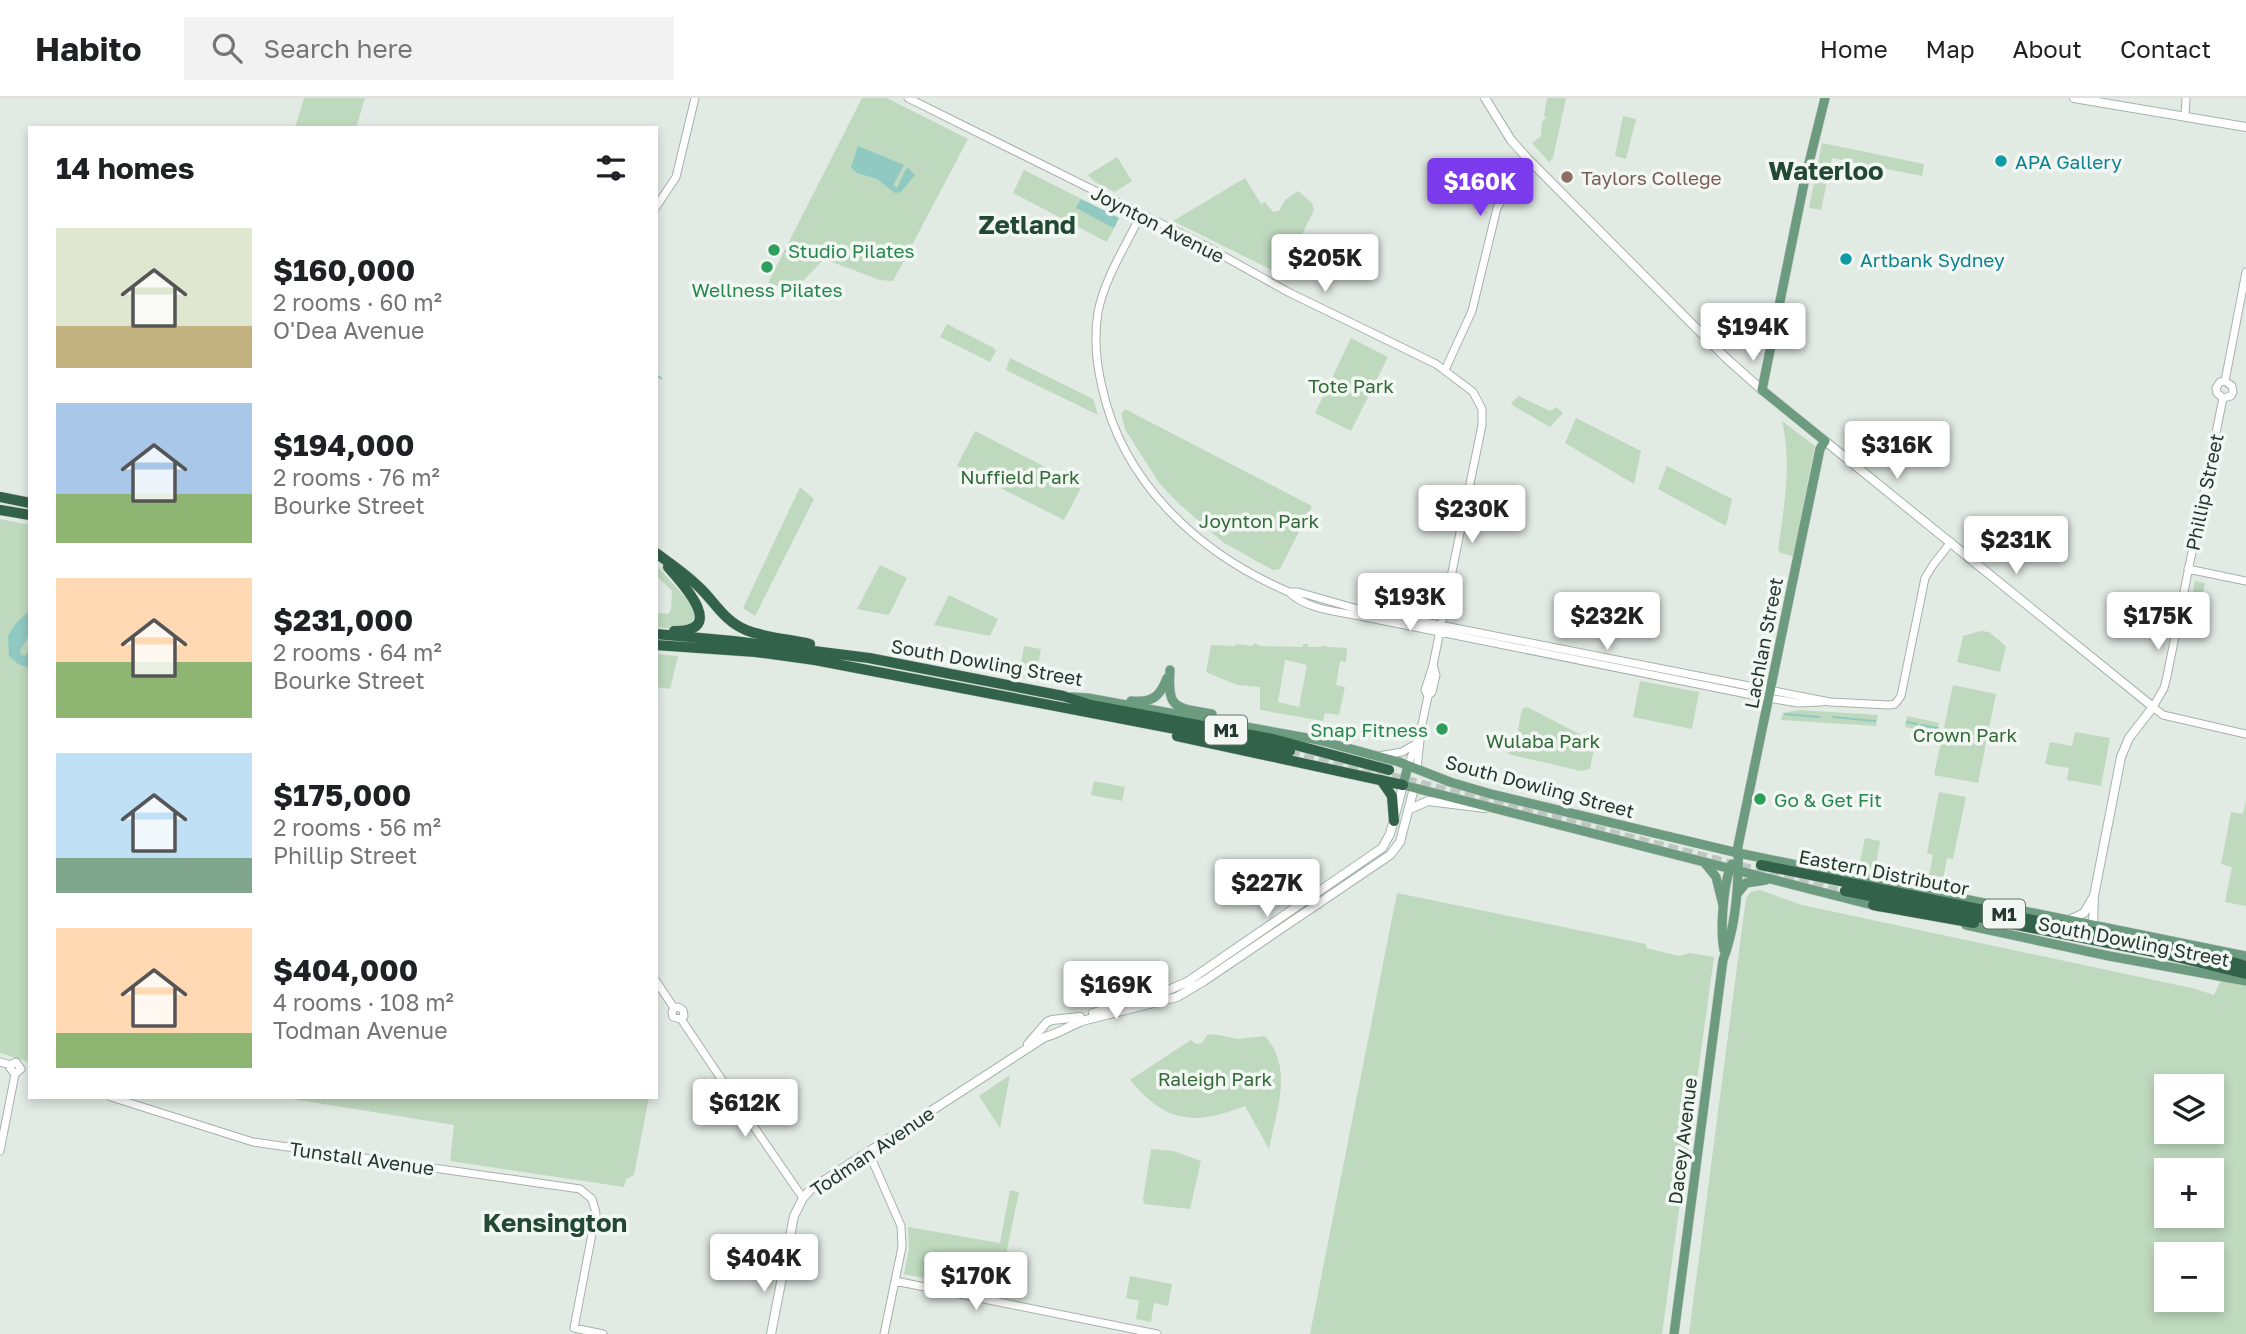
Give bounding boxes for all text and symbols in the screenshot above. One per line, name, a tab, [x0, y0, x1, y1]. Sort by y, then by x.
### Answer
search box	[184, 17, 674, 80]
text: Habito	[35, 29, 142, 68]
icon: search	[208, 29, 246, 67]
text: Search here	[264, 33, 413, 64]
text: Home	[1820, 34, 1888, 63]
text: Map	[1926, 34, 1975, 63]
text: About	[2013, 34, 2082, 63]
text: Contact	[2120, 34, 2211, 63]
icon: filters	[592, 149, 630, 187]
text: 14 homes	[56, 150, 195, 186]
place label: APA Gallery	[2015, 150, 2122, 173]
marker: APA Gallery	[1993, 153, 2009, 169]
district label: Waterloo	[1768, 155, 1884, 186]
pin: $160K	[1431, 158, 1529, 218]
place label: Taylors College	[1581, 166, 1722, 189]
text: $160K	[1443, 167, 1517, 195]
marker: Taylors College	[1559, 169, 1575, 185]
street label: Joynton Avenue	[1088, 181, 1228, 267]
district label: Zetland	[978, 209, 1076, 240]
pin: $205K	[1276, 234, 1374, 294]
place label: Studio Pilates	[788, 239, 915, 262]
marker: Studio Pilates	[766, 242, 782, 258]
text: $205K	[1287, 243, 1363, 271]
place label: Artbank Sydney	[1860, 248, 2005, 271]
marker: Artbank Sydney	[1838, 251, 1854, 267]
text: $160,000	[273, 252, 415, 288]
icon: home	[112, 256, 196, 340]
marker: Wellness Pilates	[759, 259, 775, 275]
place label: Wellness Pilates	[691, 278, 843, 301]
text: 2 rooms · 60 m²	[273, 288, 442, 316]
pin: $194K	[1704, 303, 1802, 363]
text: $194K	[1717, 312, 1789, 340]
text: O'Dea Avenue	[273, 316, 424, 344]
park label: Tote Park	[1308, 374, 1394, 397]
pin: $316K	[1848, 422, 1946, 481]
text: $194,000	[273, 427, 414, 463]
text: $316K	[1861, 430, 1933, 458]
icon: home	[112, 431, 196, 515]
street label: Phillip Street	[2180, 431, 2228, 553]
text: 2 rooms · 76 m²	[273, 463, 440, 491]
park label: Nuffield Park	[960, 465, 1080, 488]
pin: $230K	[1423, 486, 1521, 545]
text: Bourke Street	[273, 491, 425, 519]
text: $230K	[1434, 494, 1510, 522]
park label: Joynton Park	[1199, 509, 1319, 532]
pin: $231K	[1967, 517, 2065, 576]
text: $231K	[1980, 525, 2052, 553]
pin: $193K	[1361, 574, 1459, 633]
street label: Lachlan Street	[1739, 575, 1787, 711]
text: $193K	[1374, 582, 1446, 610]
pin: $232K	[1558, 592, 1656, 652]
pin: $175K	[2109, 592, 2207, 652]
text: $232K	[1570, 601, 1644, 629]
text: $175K	[2123, 601, 2193, 629]
text: $231,000	[273, 602, 413, 638]
icon: home	[112, 606, 196, 690]
street label: South Dowling Street	[889, 634, 1085, 690]
text: 2 rooms · 64 m²	[273, 638, 442, 666]
text: Bourke Street	[273, 666, 425, 694]
road number: M1	[1205, 716, 1247, 744]
place label: Snap Fitness	[1310, 718, 1428, 741]
marker: Snap Fitness	[1434, 721, 1450, 737]
park label: Crown Park	[1913, 723, 2017, 746]
park label: Wulaba Park	[1486, 729, 1600, 752]
street label: South Dowling Street	[1443, 750, 1637, 822]
text: $175,000	[273, 777, 411, 813]
icon: home	[112, 781, 196, 865]
place label: Go & Get Fit	[1774, 788, 1882, 811]
marker: Go & Get Fit	[1752, 791, 1768, 807]
text: 2 rooms · 56 m²	[273, 813, 441, 841]
text: Phillip Street	[273, 841, 417, 869]
street label: Eastern Distributor	[1797, 844, 1972, 900]
pin: $227K	[1218, 860, 1316, 919]
text: $227K	[1231, 868, 1303, 896]
road number: M1	[1983, 900, 2025, 928]
street label: South Dowling Street	[2036, 911, 2232, 971]
text: $404,000	[273, 952, 418, 988]
icon: home	[112, 956, 196, 1040]
pin: $169K	[1067, 962, 1165, 1021]
text: $169K	[1079, 970, 1153, 998]
text: 4 rooms · 108 m²	[273, 988, 454, 1016]
text: Todman Avenue	[273, 1016, 448, 1044]
park label: Raleigh Park	[1158, 1067, 1273, 1090]
map controls	[2154, 1074, 2224, 1312]
button: layers	[2154, 1074, 2224, 1144]
street label: Dacey Avenue	[1663, 1076, 1701, 1206]
pin: $612K	[696, 1080, 794, 1139]
text: $612K	[709, 1088, 781, 1116]
street label: Todman Avenue	[806, 1101, 938, 1201]
street label: Tunstall Avenue	[288, 1136, 436, 1180]
button: +	[2154, 1158, 2224, 1228]
district label: Kensington	[483, 1207, 627, 1238]
pin: $404K	[715, 1234, 813, 1294]
button: −	[2154, 1242, 2224, 1312]
text: $404K	[726, 1243, 802, 1271]
pin: $170K	[927, 1252, 1025, 1312]
text: $170K	[940, 1261, 1012, 1289]

